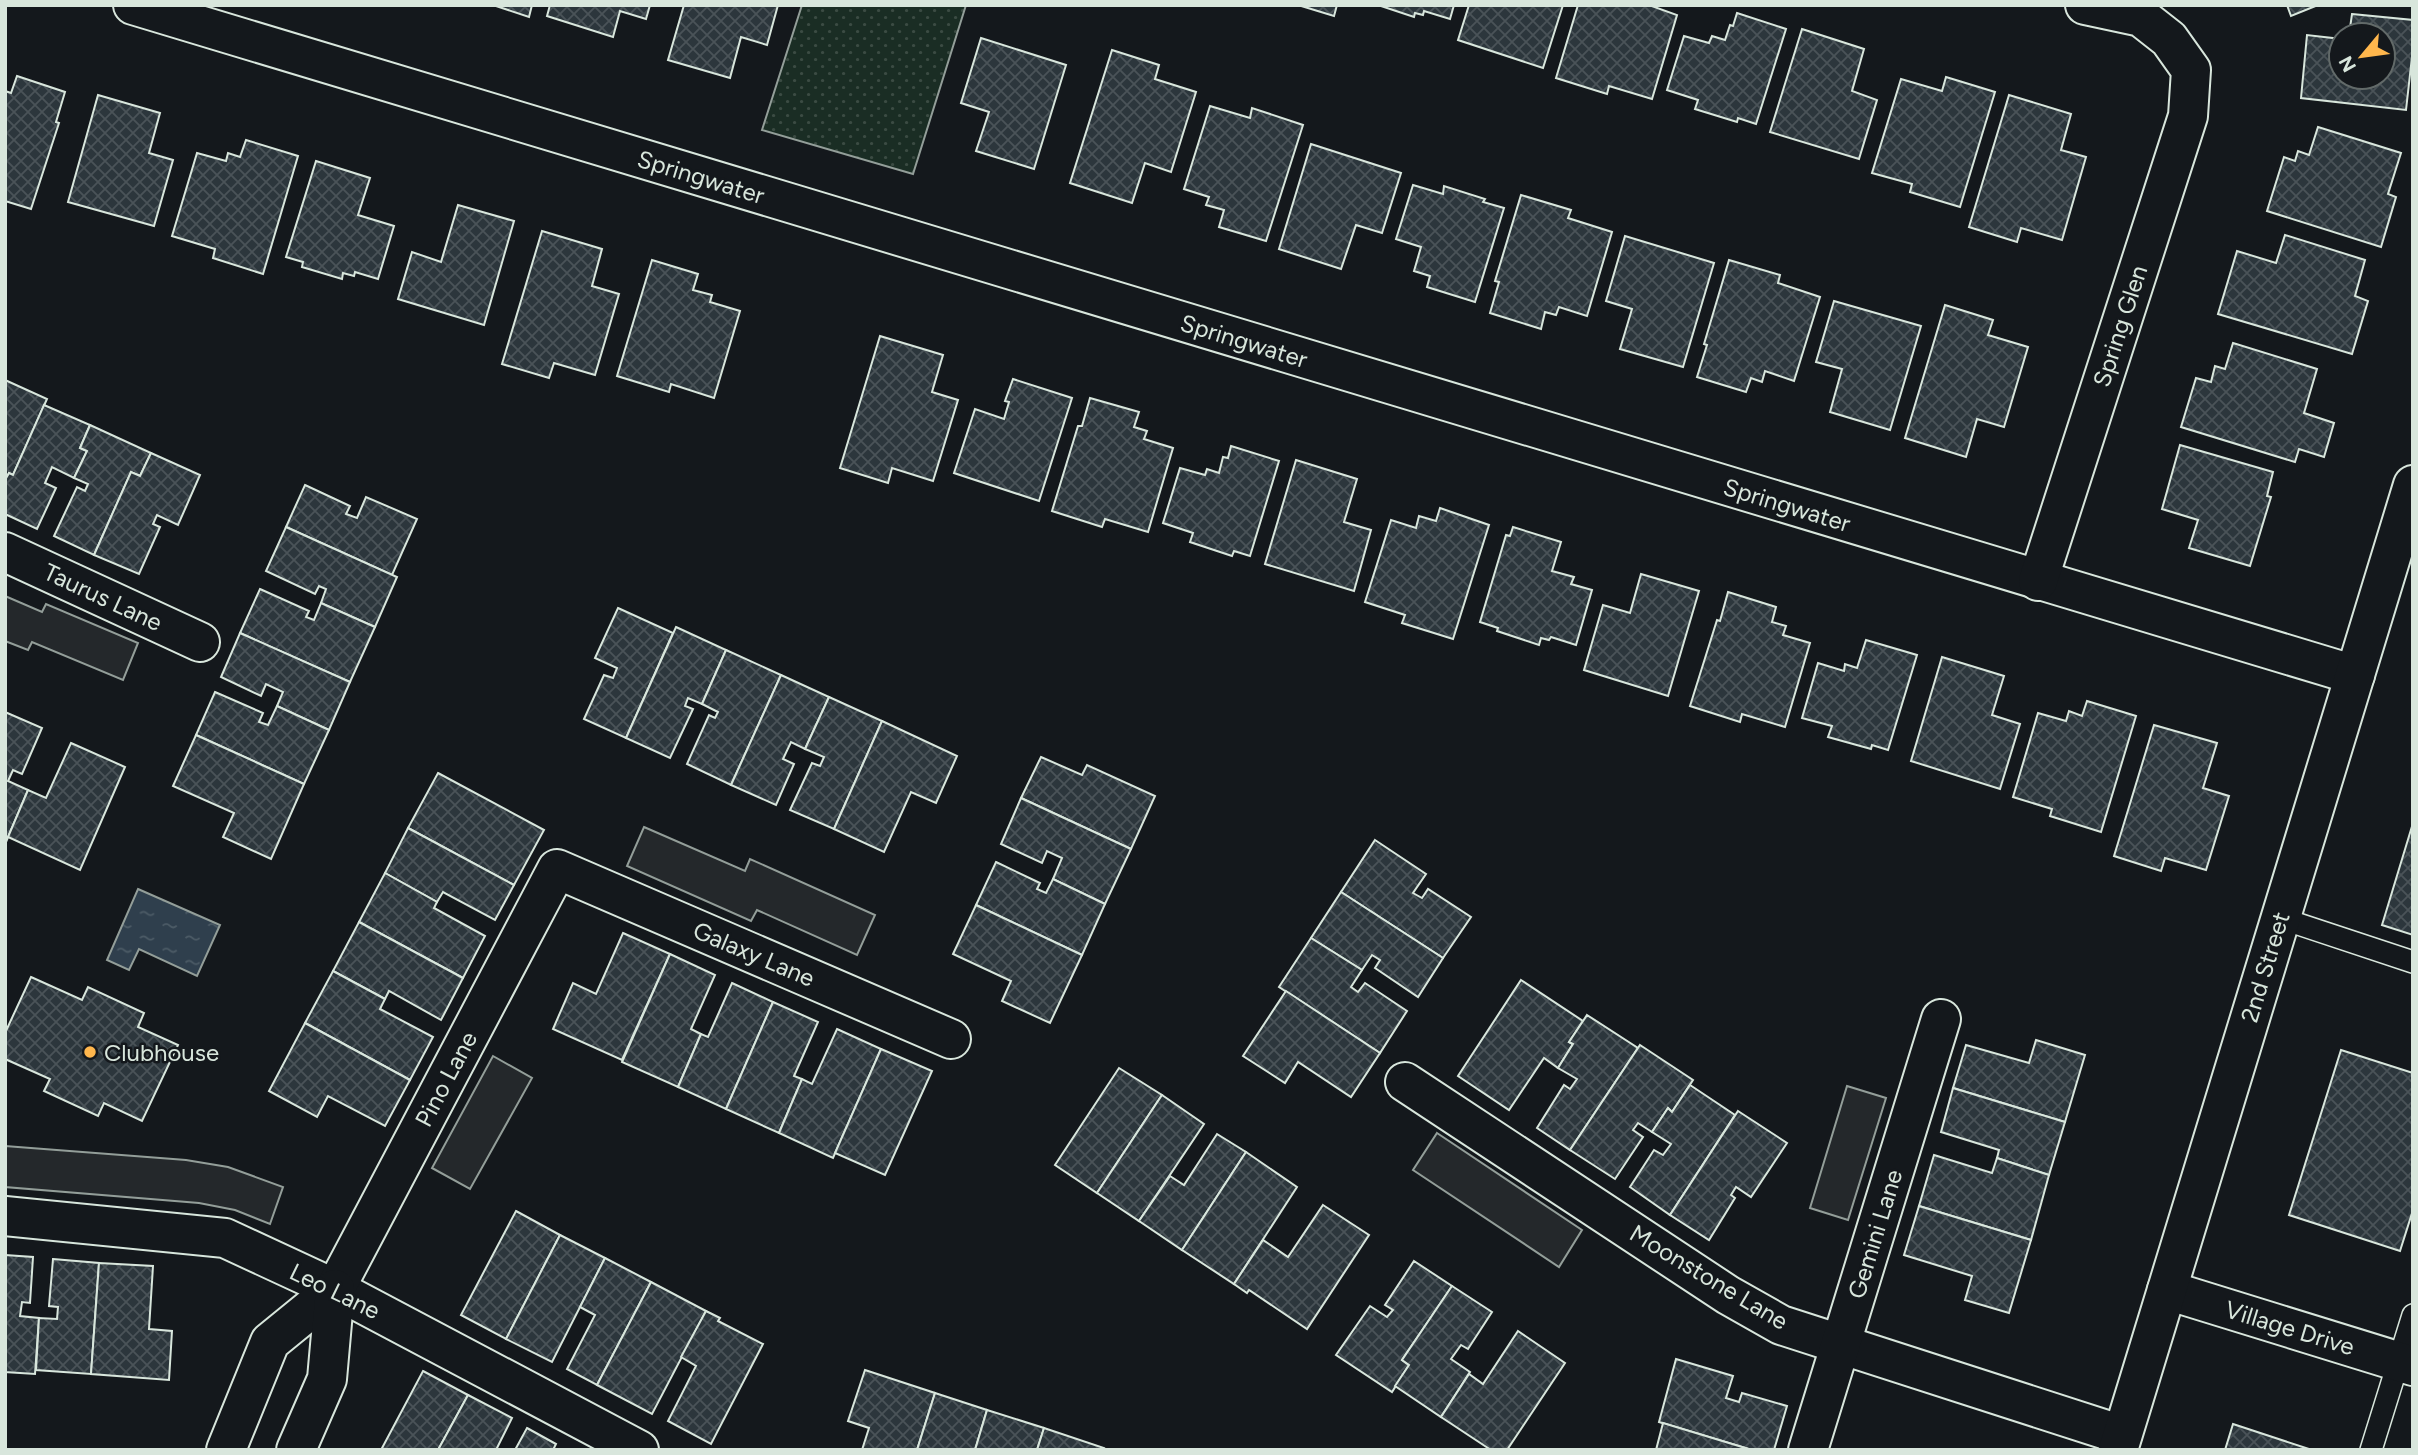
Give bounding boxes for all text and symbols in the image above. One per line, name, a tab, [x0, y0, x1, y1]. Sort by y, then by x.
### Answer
north arrow	[2327, 21, 2397, 91]
text: N	[2334, 52, 2361, 76]
street label: Springwater	[634, 144, 768, 210]
street label: Spring Glen	[2087, 262, 2153, 390]
street label: Springwater	[1177, 308, 1311, 374]
street label: Springwater	[1720, 472, 1854, 538]
street label: Taurus Lane	[39, 557, 167, 637]
street label: 2nd Street	[2234, 908, 2296, 1026]
street label: Galaxy Lane	[689, 915, 819, 993]
street label: Pino Lane	[409, 1026, 483, 1132]
place label: Clubhouse	[104, 1038, 219, 1067]
marker: Clubhouse	[82, 1044, 98, 1060]
street label: Gemini Lane	[1842, 1166, 1908, 1302]
street label: Moonstone Lane	[1625, 1218, 1793, 1336]
street label: Leo Lane	[285, 1257, 385, 1325]
street label: Village Drive	[2222, 1295, 2358, 1361]

